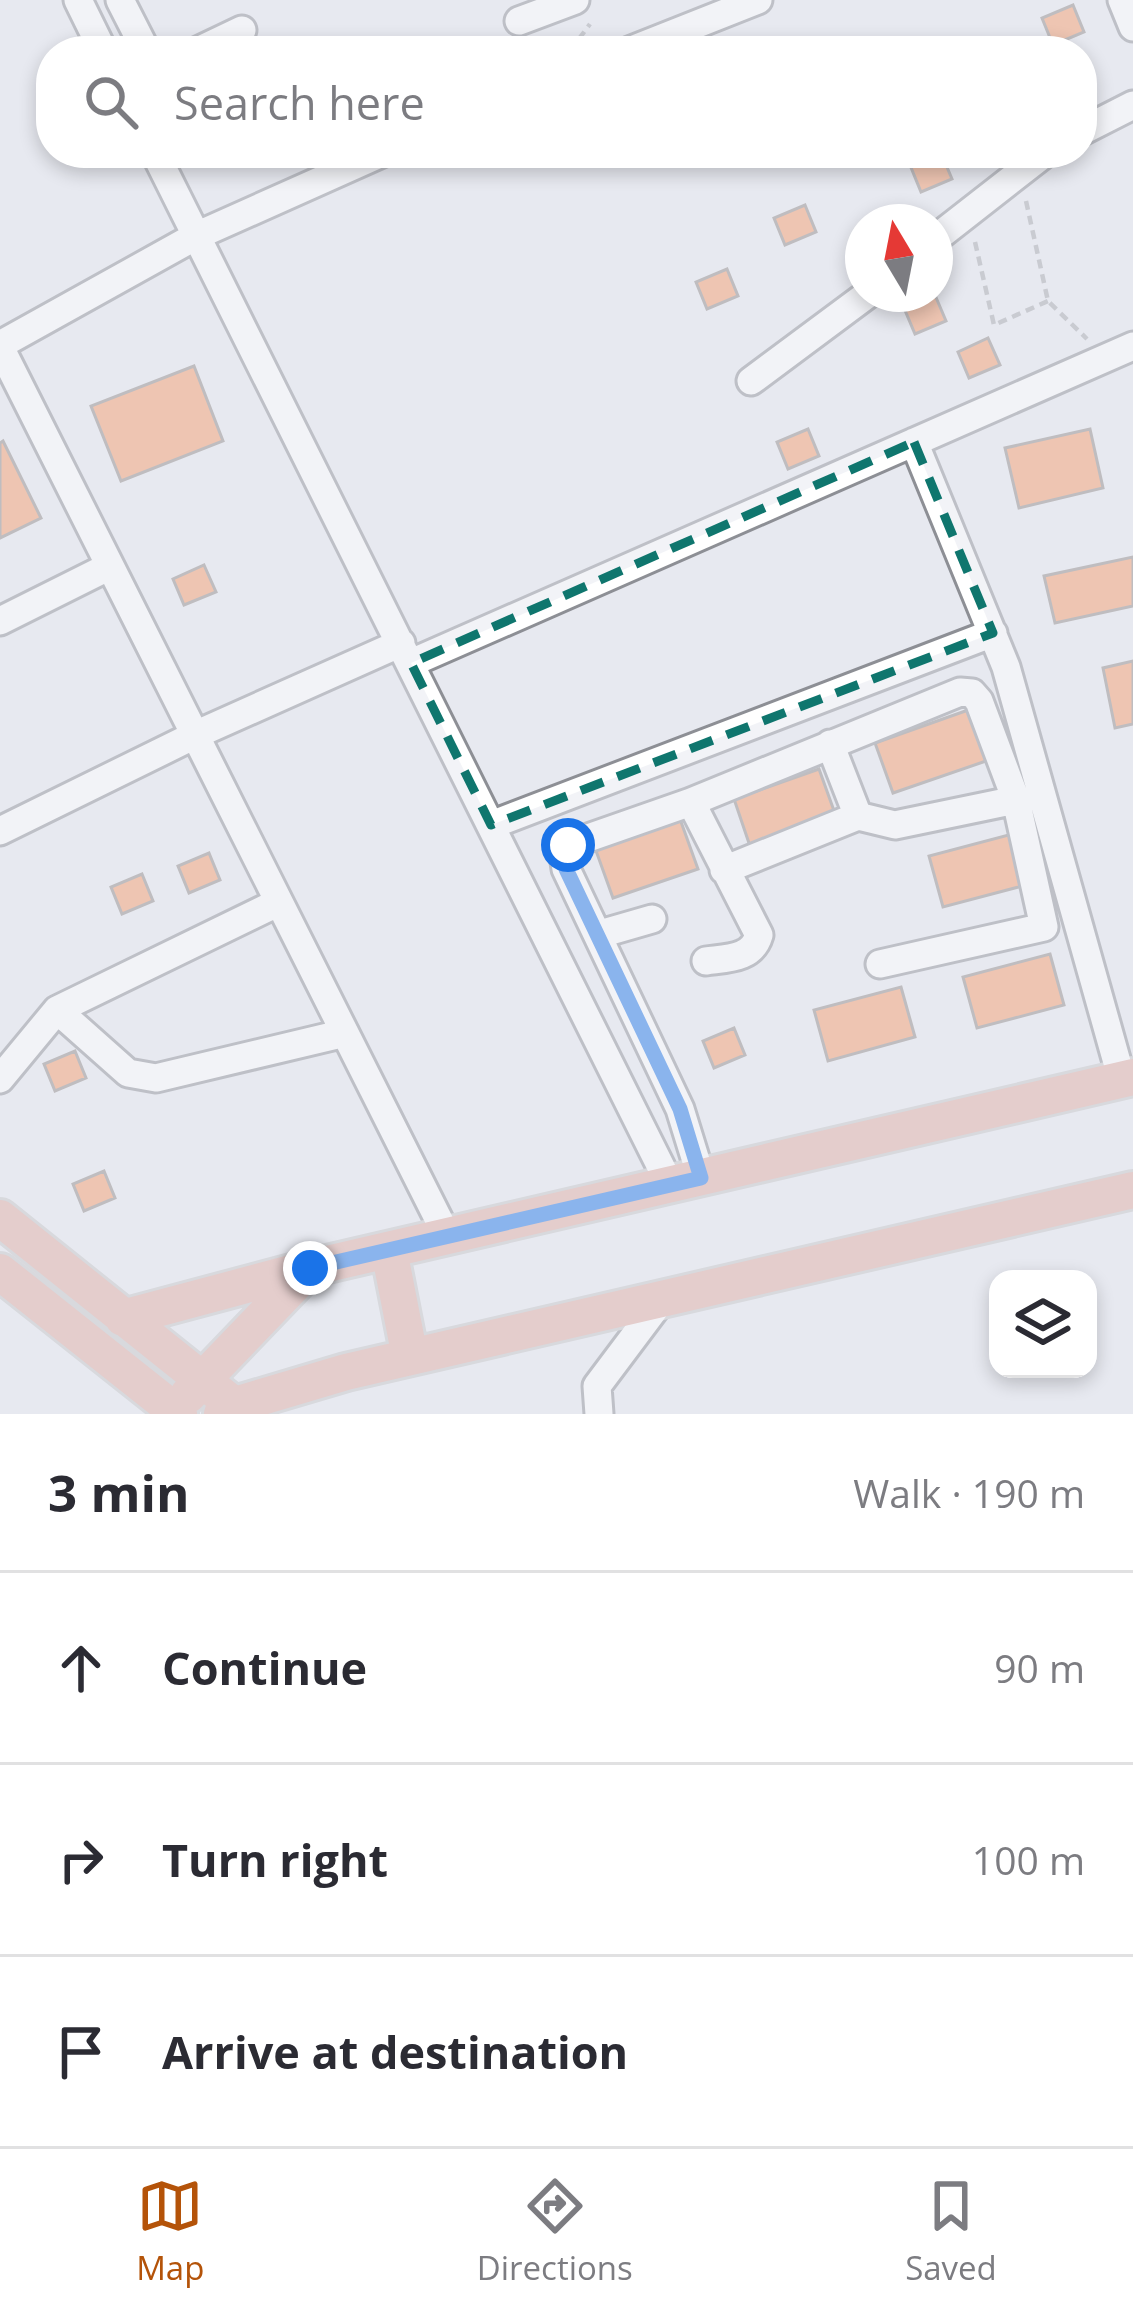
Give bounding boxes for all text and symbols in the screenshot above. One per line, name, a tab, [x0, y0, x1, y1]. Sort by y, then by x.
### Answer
search box	[36, 36, 1097, 168]
icon: search	[78, 69, 144, 135]
text: Search here	[174, 72, 425, 133]
north arrow	[845, 204, 953, 312]
route start	[541, 818, 595, 872]
route end	[283, 1241, 337, 1295]
map controls	[989, 1270, 1097, 1378]
button: layers	[989, 1270, 1097, 1378]
text: 3 min	[48, 1457, 190, 1527]
text: Walk · 190 m	[853, 1466, 1085, 1519]
icon: ahead	[48, 1635, 114, 1701]
text: Continue	[162, 1637, 367, 1698]
text: 90 m	[994, 1641, 1085, 1694]
icon: right	[48, 1827, 114, 1893]
text: Turn right	[162, 1829, 388, 1890]
text: 100 m	[972, 1833, 1085, 1886]
icon: arrive	[48, 2019, 114, 2085]
text: Arrive at destination	[162, 2021, 628, 2082]
tab: Map	[136, 2173, 204, 2290]
tab: Directions	[477, 2173, 633, 2290]
tab: Saved	[905, 2173, 997, 2290]

